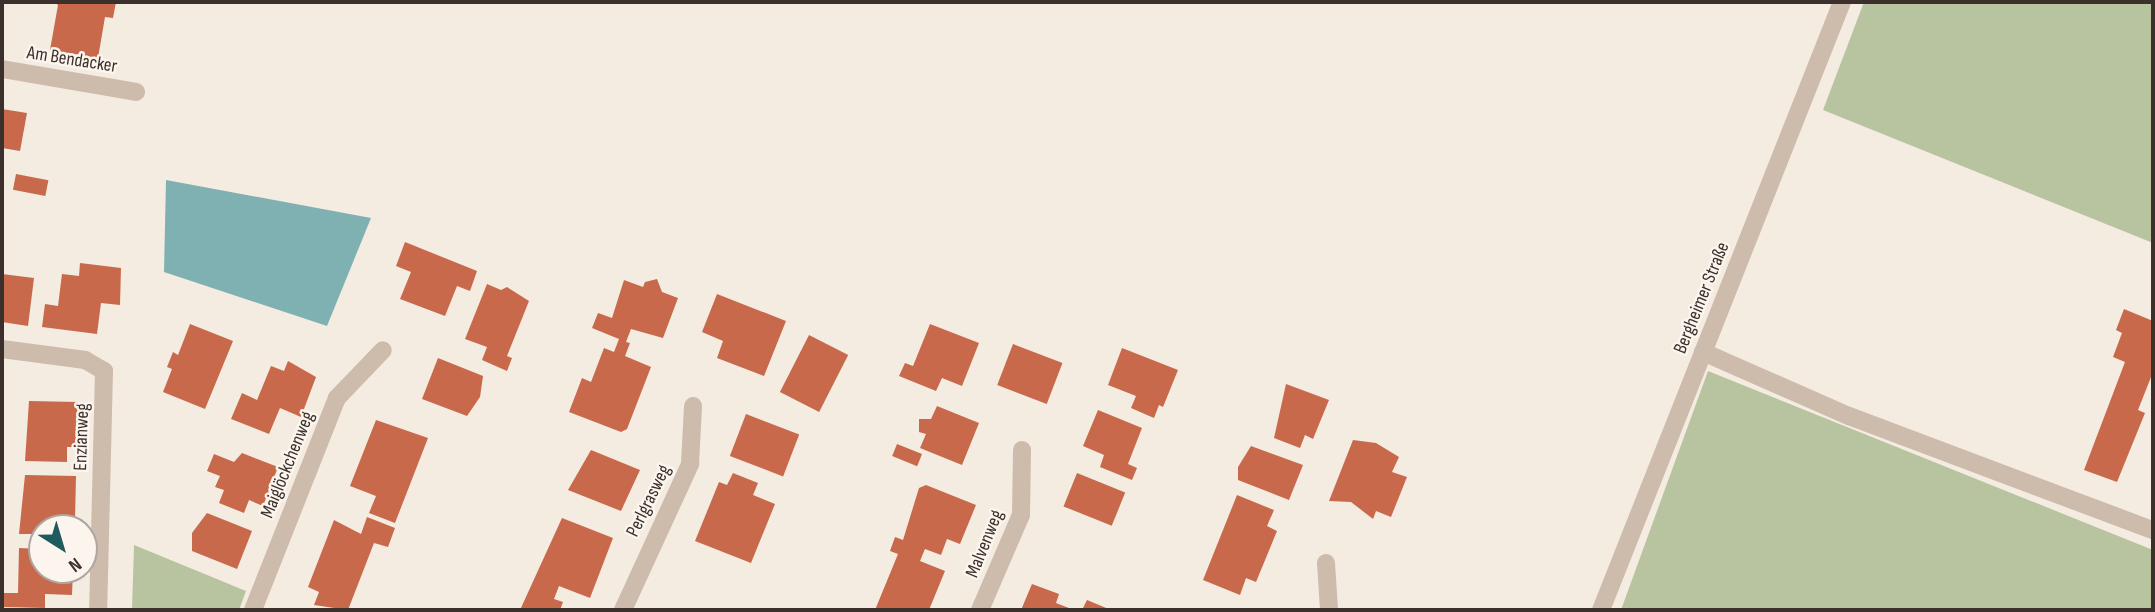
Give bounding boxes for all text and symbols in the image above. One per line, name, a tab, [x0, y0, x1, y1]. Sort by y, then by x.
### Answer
street label: Am Bendacker	[25, 42, 119, 78]
street label: Bergheimer Straße	[1669, 239, 1735, 357]
street label: Enzianweg	[69, 403, 95, 471]
street label: Maiglöckchenweg	[256, 408, 320, 522]
street label: Perlgrasweg	[622, 461, 676, 541]
street label: Malvenweg	[961, 507, 1009, 581]
north arrow	[28, 514, 98, 584]
text: N	[64, 552, 86, 577]

